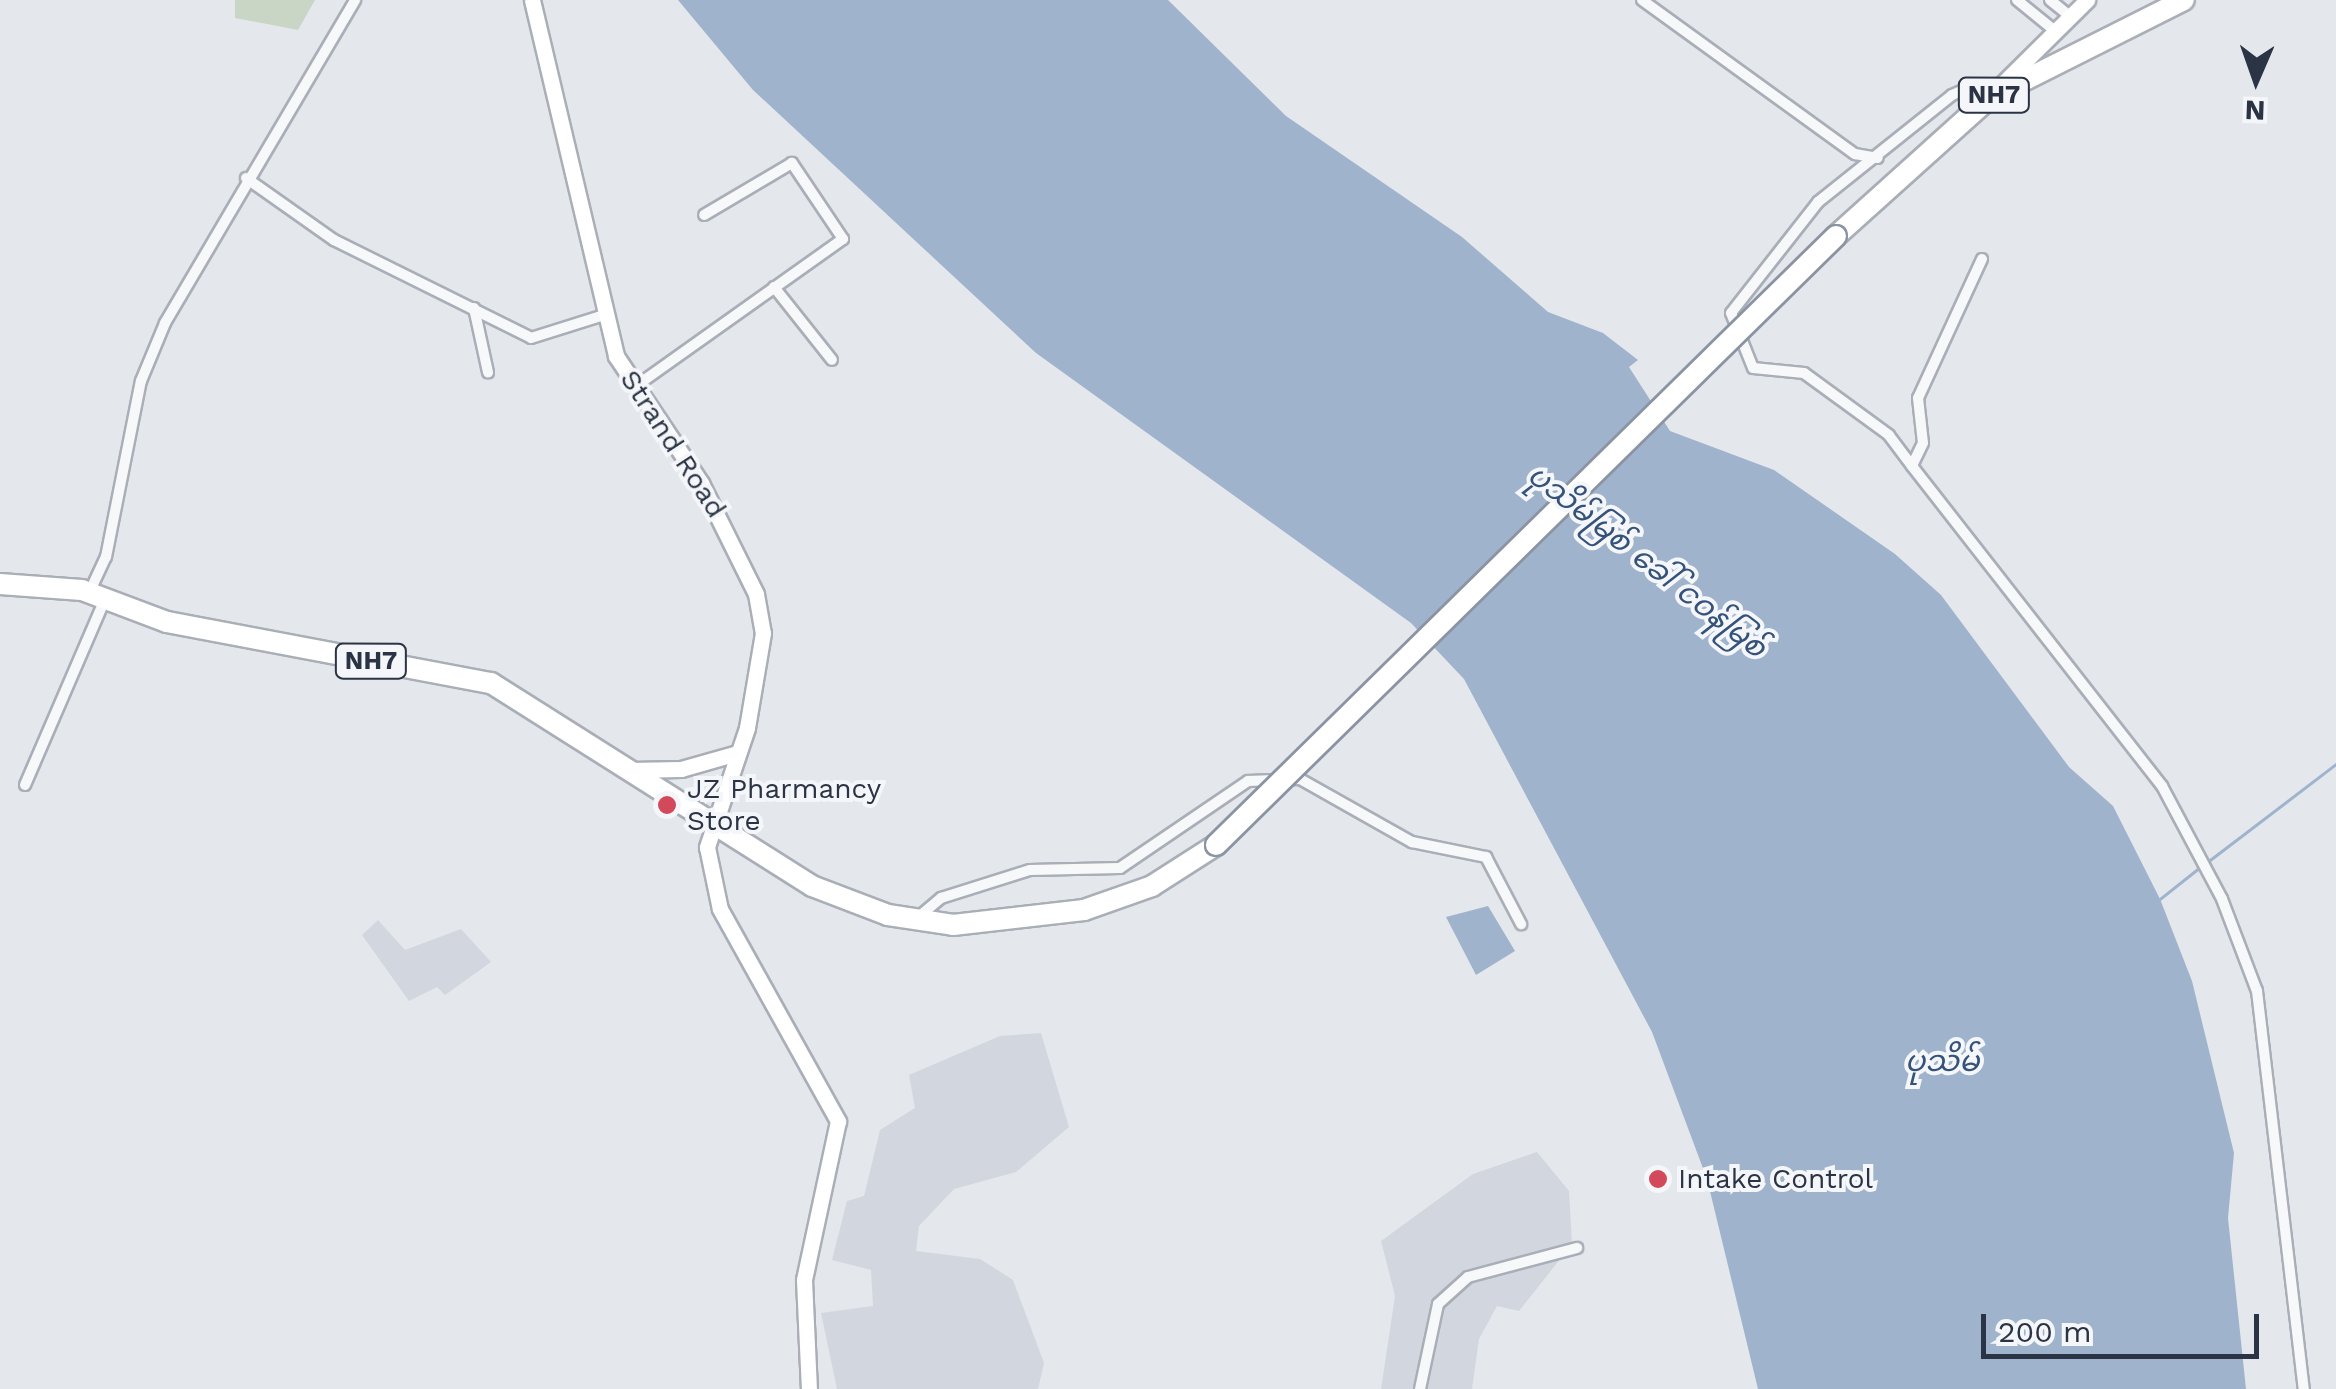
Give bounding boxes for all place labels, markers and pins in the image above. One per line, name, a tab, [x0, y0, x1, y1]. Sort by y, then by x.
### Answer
place label: JZ Pharmancy Store	[687, 772, 881, 838]
marker: JZ Pharmancy Store	[656, 794, 678, 816]
place label: Intake Control	[1678, 1162, 1873, 1196]
marker: Intake Control	[1647, 1168, 1669, 1190]

